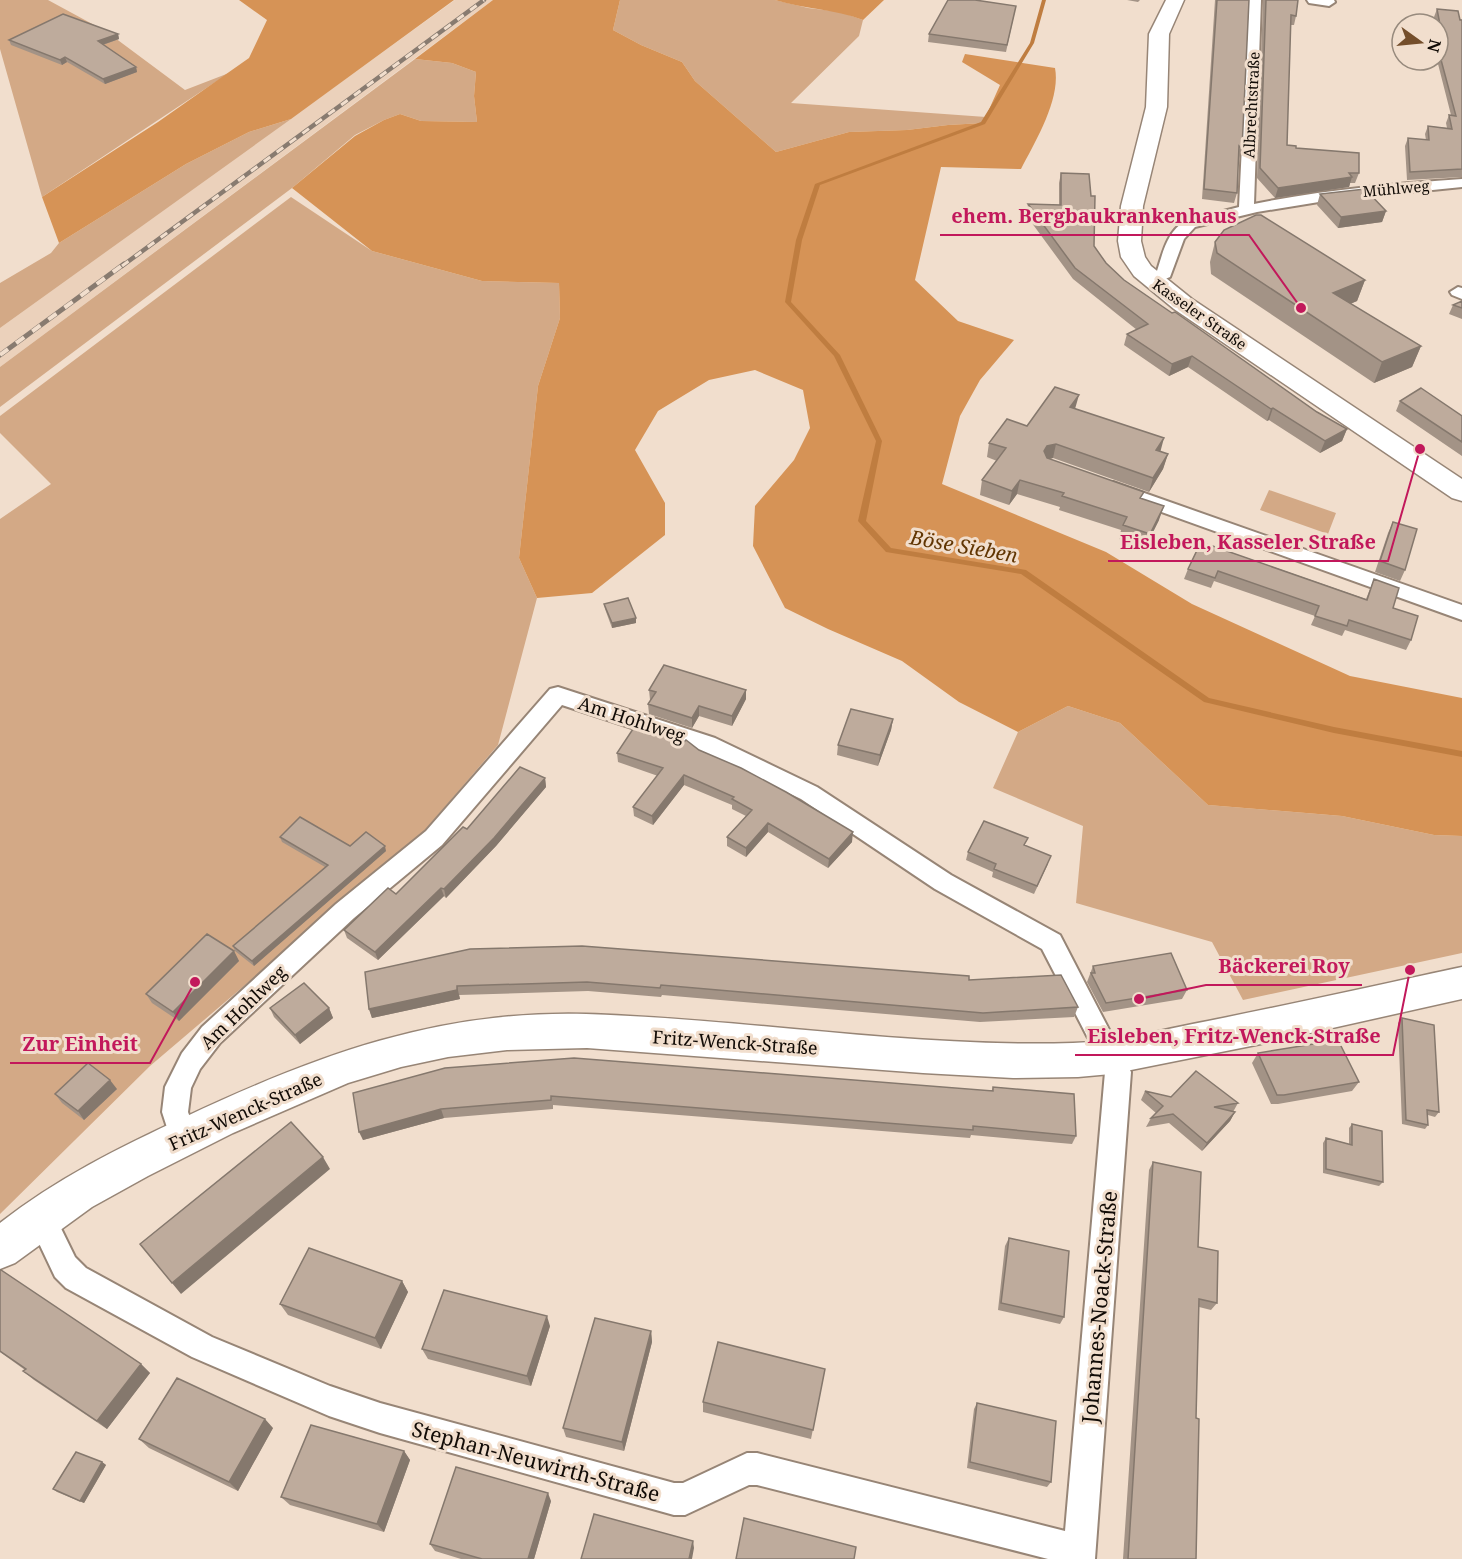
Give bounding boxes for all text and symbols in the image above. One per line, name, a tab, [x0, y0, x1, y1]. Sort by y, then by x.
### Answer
north arrow	[1390, 12, 1450, 72]
text: N	[1422, 37, 1447, 55]
street label: Albrechtstraße	[1238, 51, 1264, 159]
street label: Mühlweg	[1362, 175, 1430, 201]
callout: ehem. Bergbaukrankenhaus	[940, 197, 1249, 235]
text: ehem. Bergbaukrankenhaus	[951, 202, 1237, 229]
street label: Kasseler Straße	[1149, 274, 1251, 354]
water label: Böse Sieben	[907, 523, 1020, 569]
callout: Eisleben, Kasseler Straße	[1108, 523, 1388, 561]
text: Eisleben, Kasseler Straße	[1120, 528, 1376, 555]
street label: Am Hohlweg	[576, 690, 689, 748]
callout: Bäckerei Roy	[1206, 947, 1362, 985]
text: Bäckerei Roy	[1218, 952, 1350, 979]
street label: Am Hohlweg	[195, 960, 291, 1054]
callout: Eisleben, Fritz-Wenck-Straße	[1075, 1017, 1393, 1055]
text: Eisleben, Fritz-Wenck-Straße	[1087, 1022, 1381, 1049]
street label: Fritz-Wenck-Straße	[652, 1024, 818, 1060]
callout: Zur Einheit	[10, 1025, 150, 1063]
text: Zur Einheit	[22, 1030, 138, 1057]
street label: Fritz-Wenck-Straße	[164, 1066, 326, 1156]
street label: Johannes-Noack-Straße	[1075, 1190, 1123, 1425]
street label: Stephan-Neuwirth-Straße	[409, 1414, 663, 1508]

